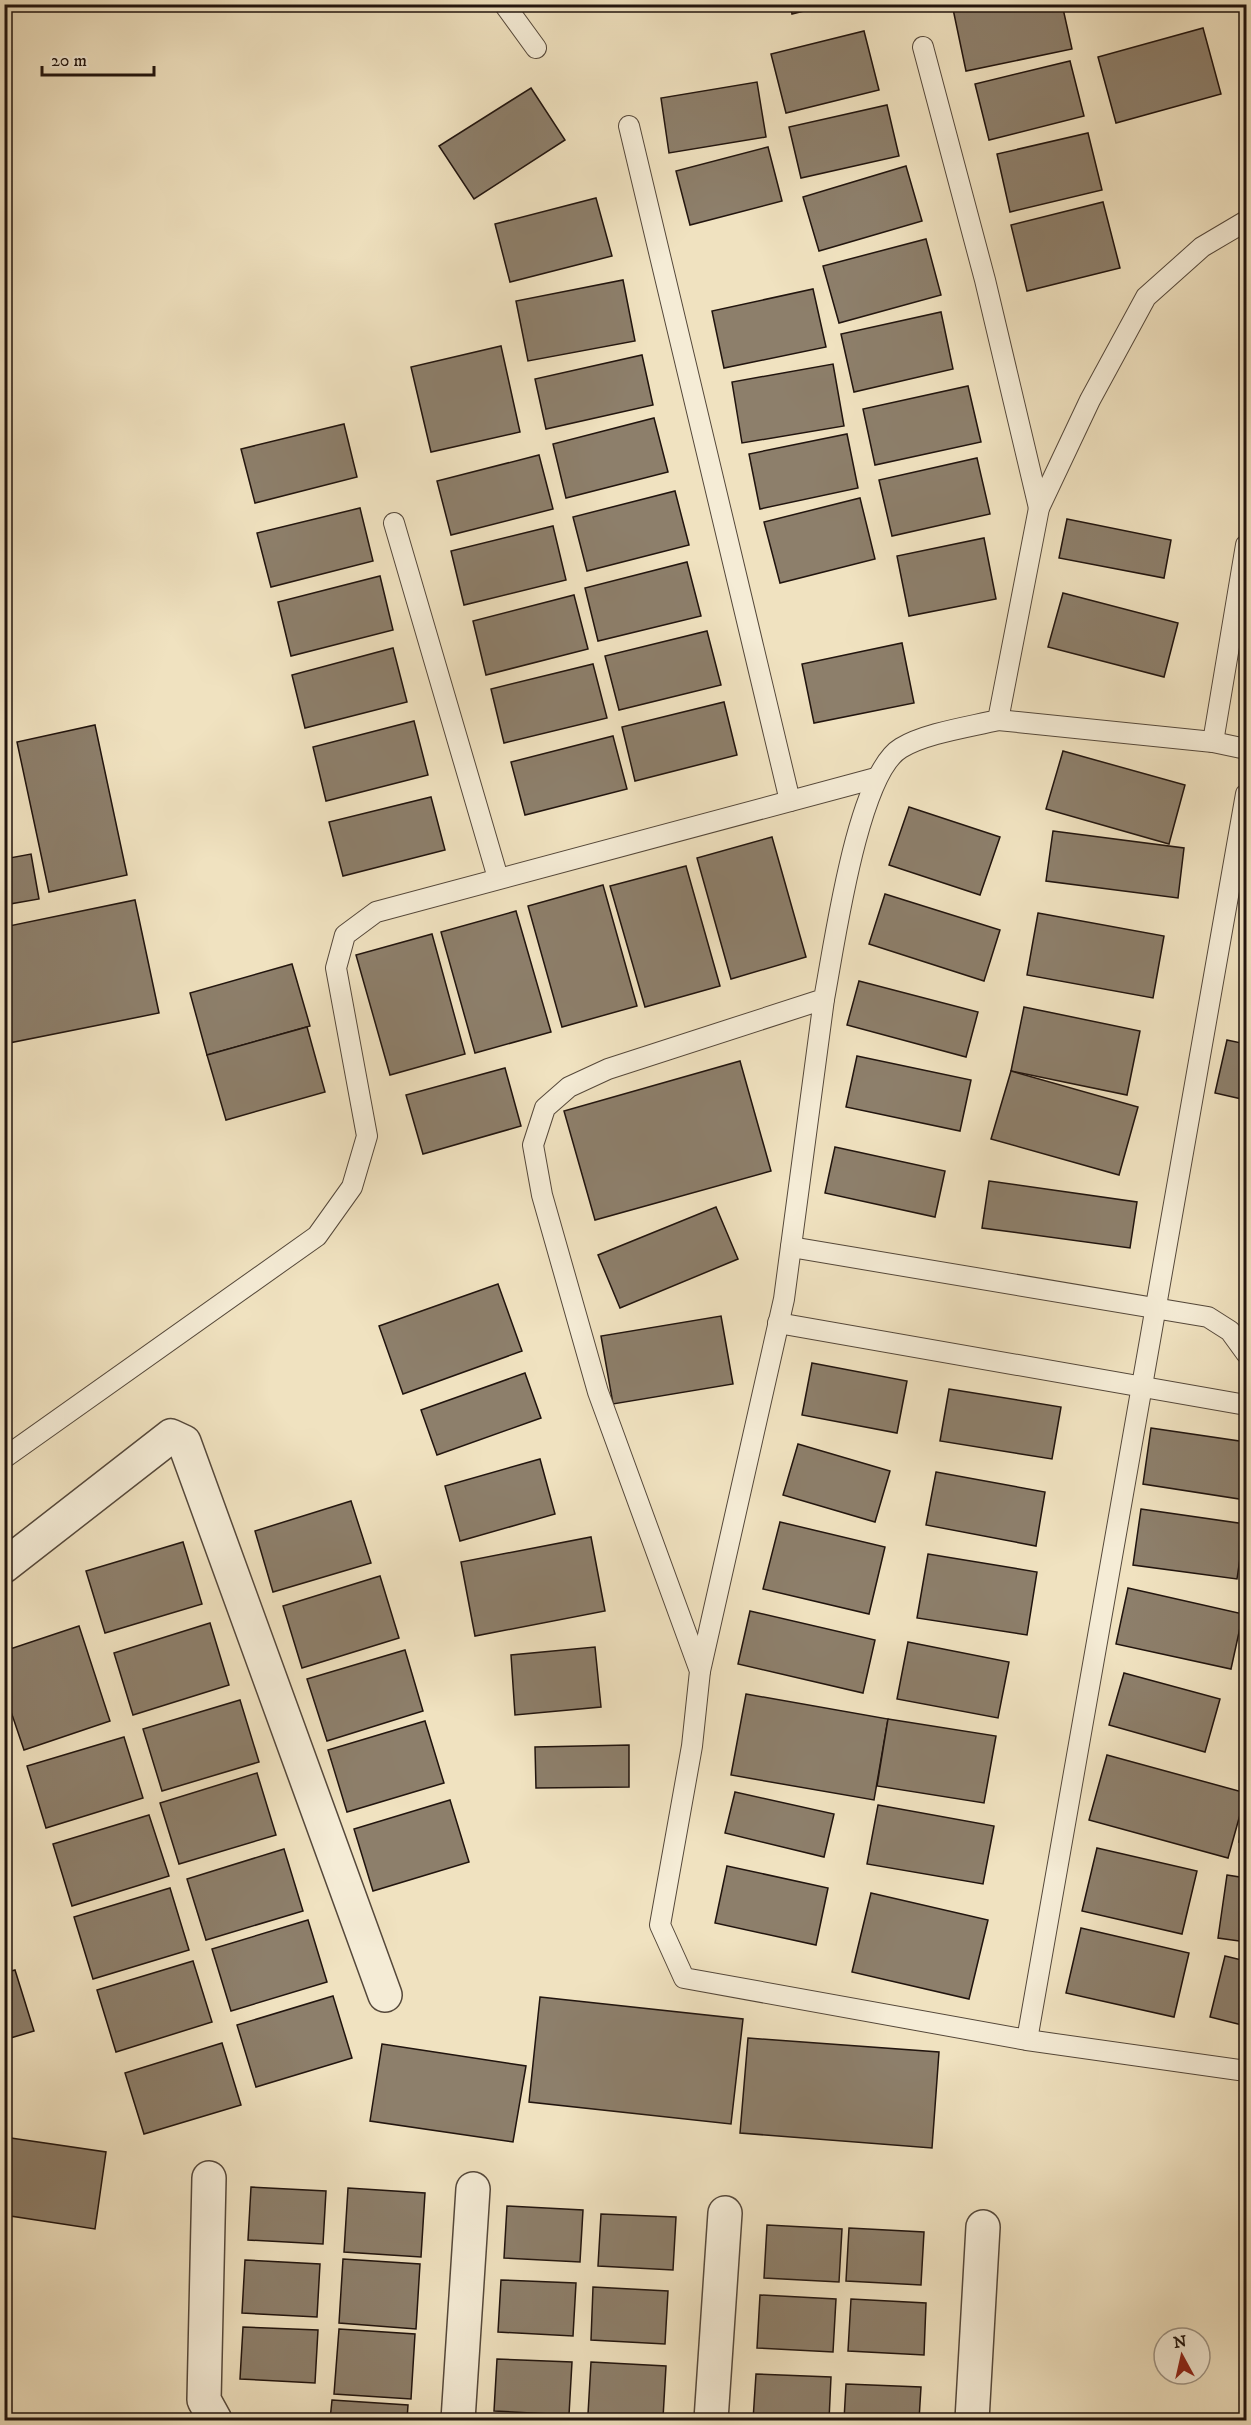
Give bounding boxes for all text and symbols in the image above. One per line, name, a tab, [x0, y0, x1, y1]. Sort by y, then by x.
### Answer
scale bar	[42, 39, 154, 77]
text: 20 m	[51, 50, 87, 72]
north arrow	[1152, 2326, 1212, 2386]
text: N	[1172, 2331, 1188, 2353]

